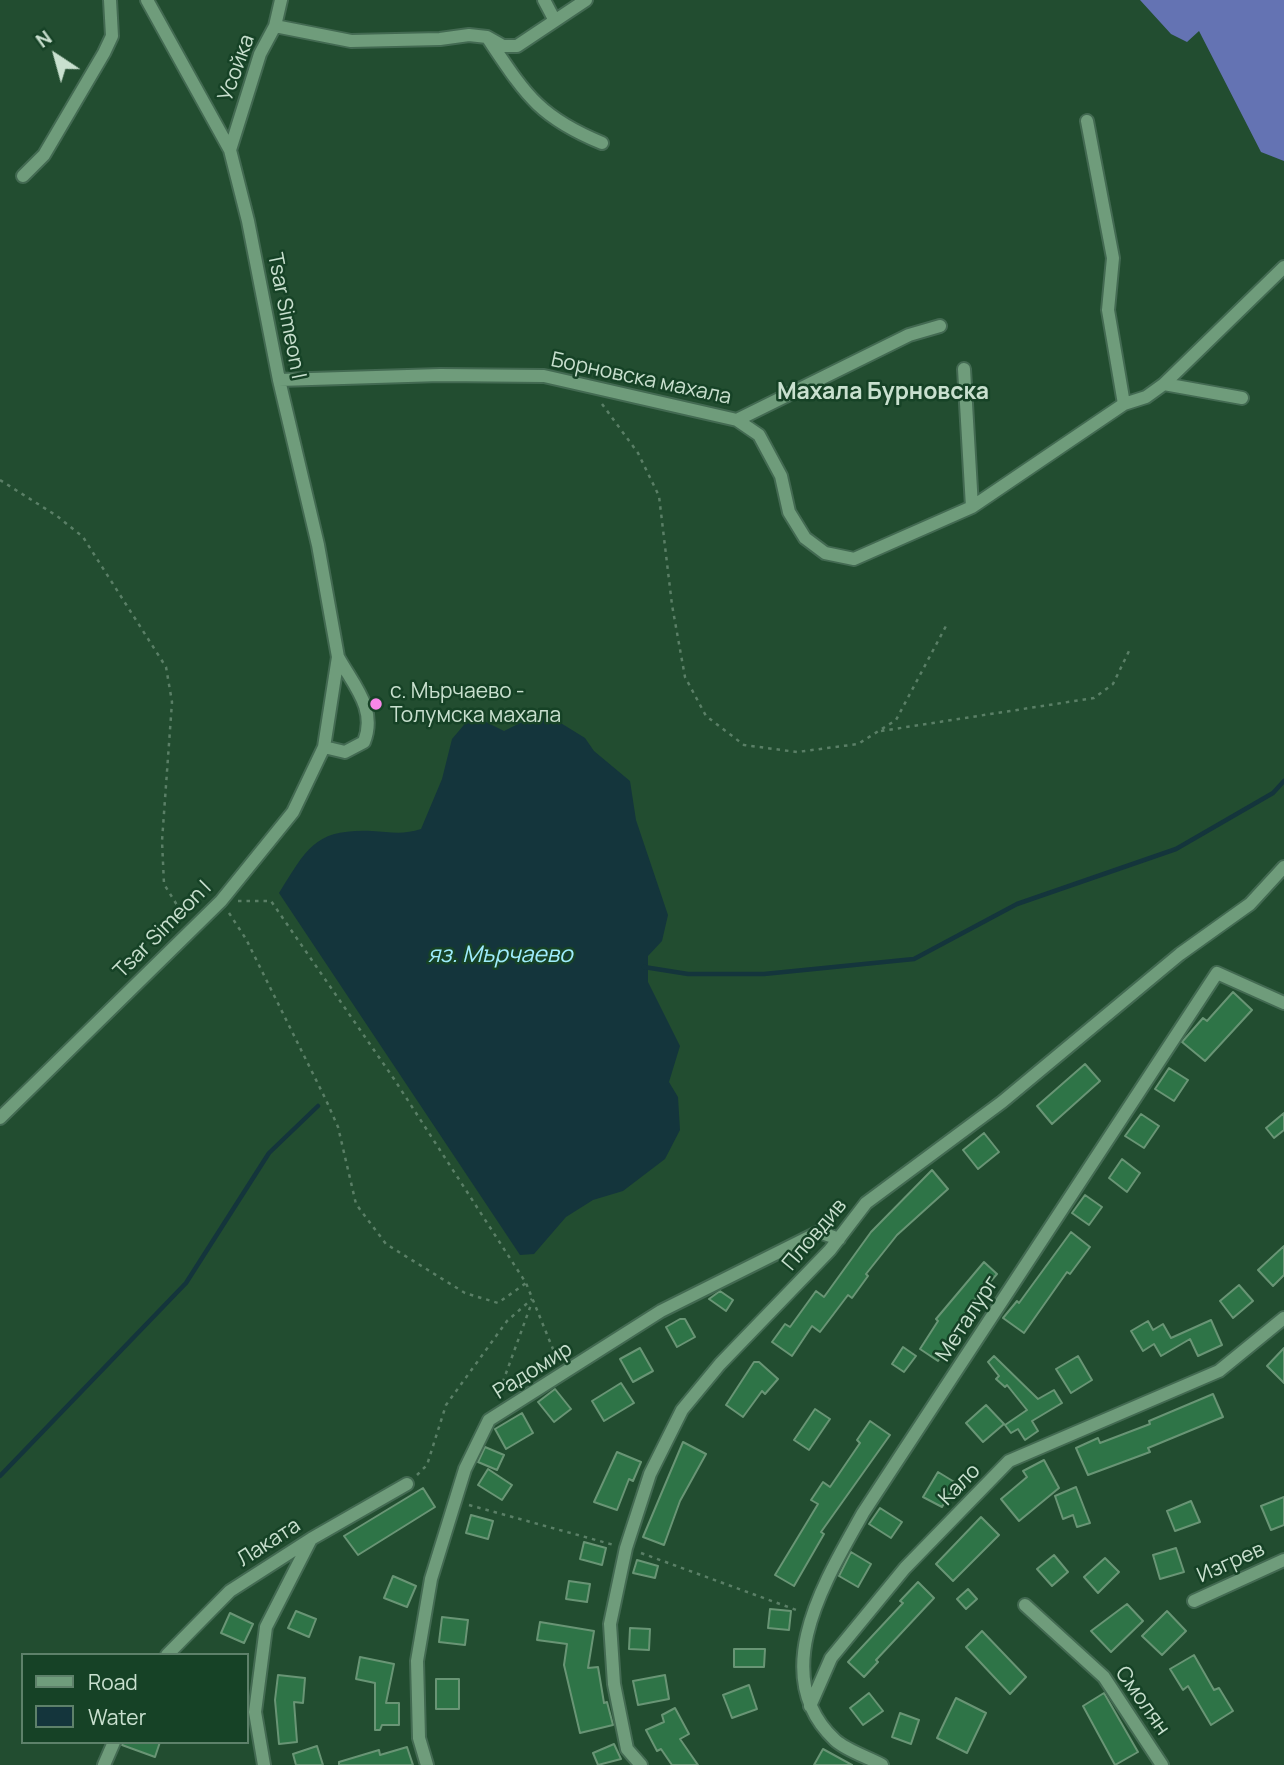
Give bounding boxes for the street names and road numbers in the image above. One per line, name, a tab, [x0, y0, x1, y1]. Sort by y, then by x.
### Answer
street label: Усойка	[213, 31, 261, 105]
street label: Tsar Simeon I	[261, 251, 311, 381]
street label: Борновска махала	[549, 348, 733, 410]
street label: Tsar Simeon I	[109, 876, 217, 984]
street label: Пловдив	[778, 1194, 852, 1276]
street label: Металург	[931, 1271, 1005, 1367]
street label: Радомир	[489, 1337, 577, 1405]
street label: Кало	[934, 1459, 986, 1511]
street label: Лаката	[233, 1513, 305, 1573]
street label: Изгрев	[1194, 1537, 1268, 1589]
street label: Смолян	[1109, 1662, 1175, 1740]

